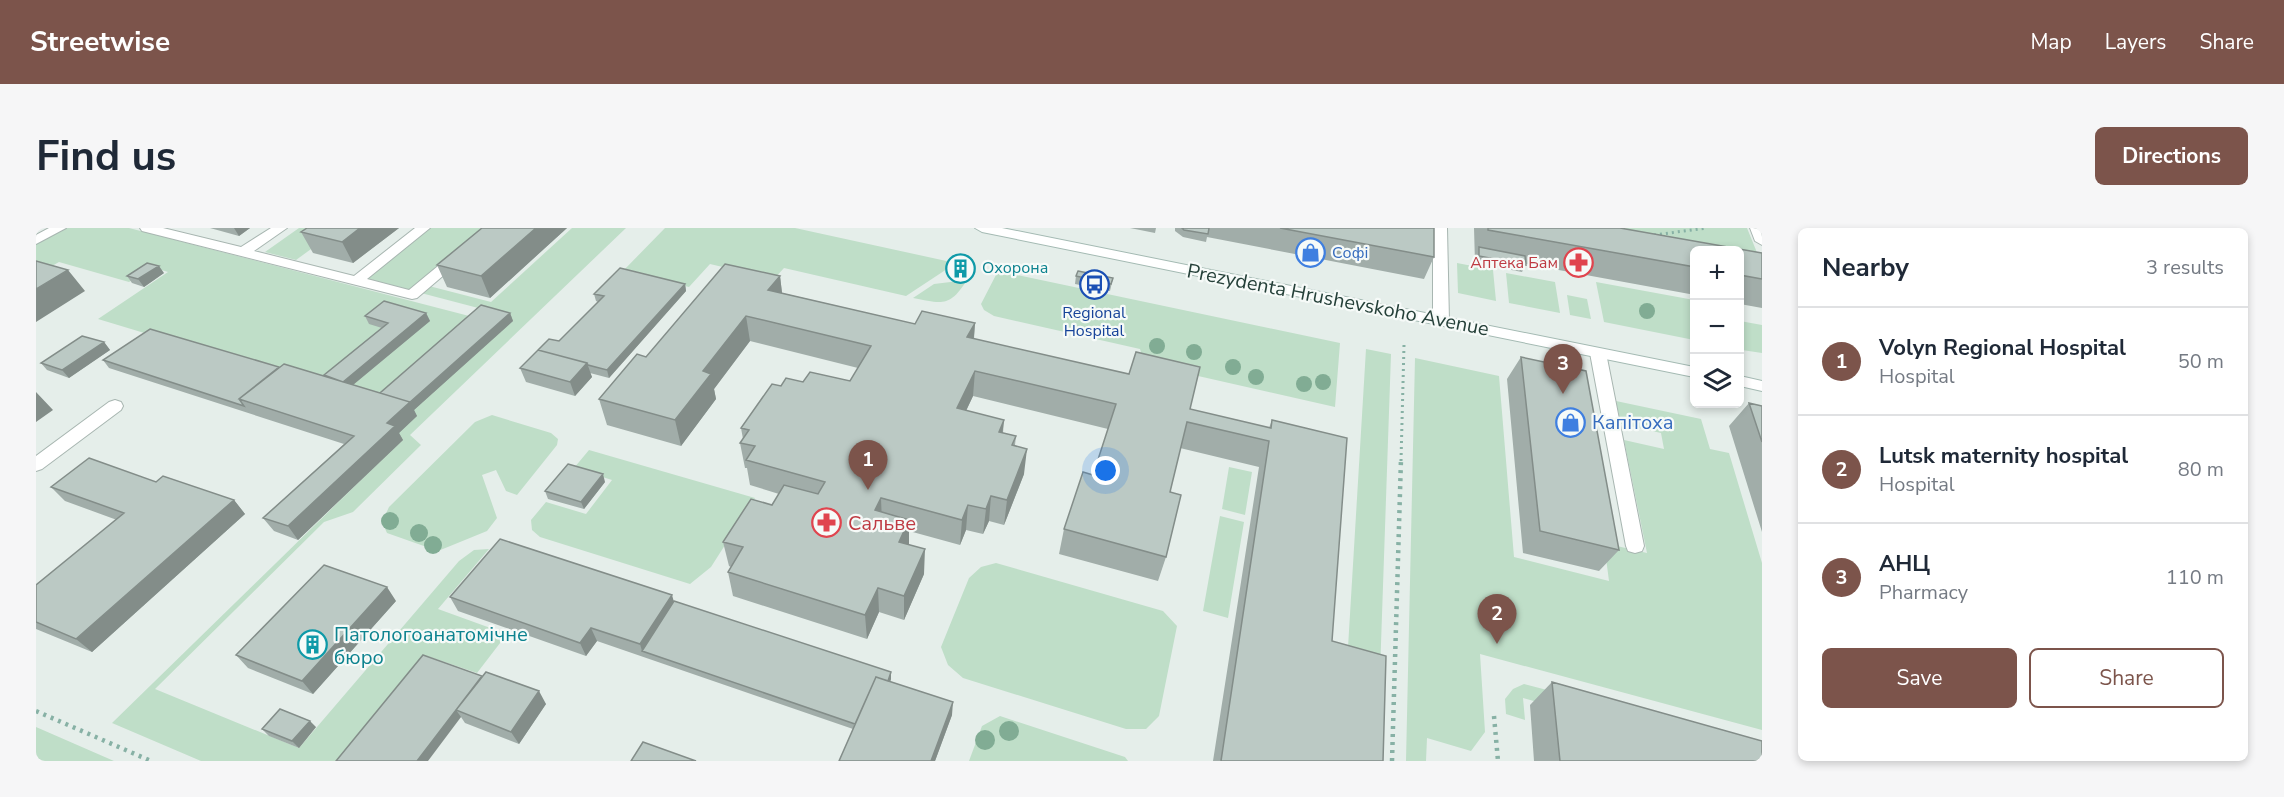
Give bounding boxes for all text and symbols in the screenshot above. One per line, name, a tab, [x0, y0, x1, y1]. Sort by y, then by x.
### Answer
text: Streetwise	[30, 23, 170, 61]
text: Map	[2030, 28, 2072, 56]
text: Layers	[2105, 28, 2166, 56]
text: Share	[2199, 28, 2254, 56]
button: Directions	[2095, 127, 2248, 185]
text: Find us	[36, 128, 176, 185]
shop icon: Софі	[1295, 237, 1327, 269]
place label: Софі	[1332, 242, 1368, 264]
map controls	[1690, 246, 1744, 408]
button: +	[1690, 246, 1744, 300]
pharmacy icon: Аптека Бам	[1563, 247, 1595, 279]
text: Nearby	[1822, 250, 1909, 285]
building icon: Охорона	[945, 252, 977, 284]
place label: Аптека Бам	[1470, 252, 1558, 274]
text: 3 results	[2146, 254, 2224, 281]
place label: Охорона	[982, 257, 1048, 279]
street label: Prezydenta Hrushevskoho Avenue	[1185, 257, 1491, 343]
bus stop icon: Regional Hospital	[1078, 269, 1110, 301]
button: −	[1690, 300, 1744, 354]
place label: Regional Hospital	[1062, 302, 1126, 342]
text: Volyn Regional Hospital	[1879, 333, 2126, 363]
pin: 3	[1544, 344, 1582, 394]
text: 1	[1836, 348, 1848, 375]
text: 50 m	[2178, 348, 2224, 375]
button: layers	[1690, 354, 1744, 408]
text: Hospital	[1879, 363, 1955, 390]
shop icon: Капітоха	[1555, 406, 1587, 438]
place label: Капітоха	[1592, 409, 1673, 436]
pin: 1	[848, 440, 888, 490]
text: Lutsk maternity hospital	[1879, 441, 2128, 471]
your location	[1091, 456, 1120, 485]
text: 2	[1836, 456, 1848, 483]
text: 80 m	[2178, 456, 2224, 483]
text: Hospital	[1879, 471, 1955, 498]
pharmacy icon: Сальве	[811, 507, 843, 539]
place label: Сальве	[848, 510, 916, 537]
text: АНЦ	[1879, 549, 1930, 579]
text: 3	[1836, 564, 1848, 591]
text: 110 m	[2166, 564, 2224, 591]
text: Pharmacy	[1879, 579, 1968, 606]
pin: 2	[1478, 594, 1516, 644]
place label: Патологоанатомічне бюро	[334, 621, 528, 671]
building icon: Патологоанатомічне бюро	[297, 629, 329, 661]
button: Save	[1822, 648, 2017, 708]
button: Share	[2029, 648, 2224, 708]

